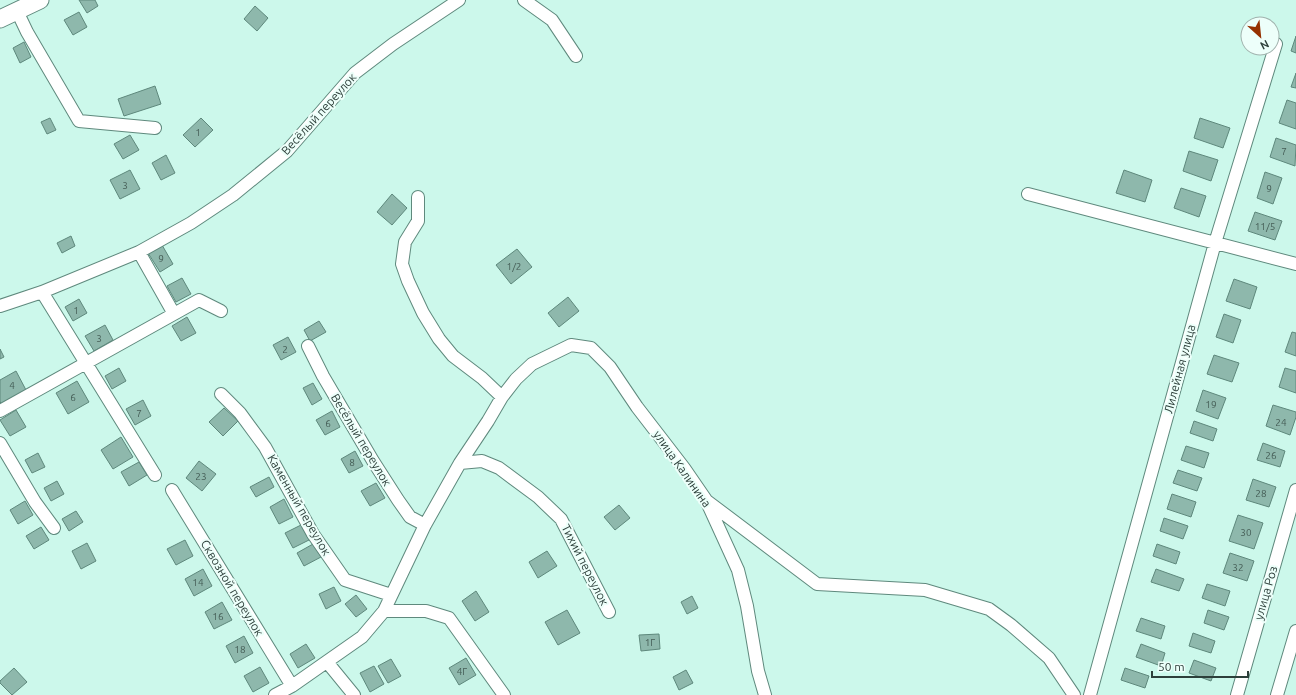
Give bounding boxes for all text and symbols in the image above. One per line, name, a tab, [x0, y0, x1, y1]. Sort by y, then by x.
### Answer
north arrow	[1240, 16, 1280, 56]
text: N	[1258, 38, 1271, 52]
street label: Весёлый переулок	[279, 70, 359, 157]
house number: 1	[195, 127, 201, 138]
house number: 7	[1281, 146, 1287, 157]
house number: 3	[122, 180, 128, 191]
house number: 9	[1266, 183, 1272, 194]
house number: 11/5	[1255, 221, 1275, 232]
house number: 9	[158, 253, 164, 264]
house number: 1/2	[507, 261, 521, 272]
house number: 1	[73, 305, 79, 316]
street label: Лилейная улица	[1161, 323, 1198, 415]
house number: 3	[96, 333, 102, 344]
house number: 2	[282, 344, 288, 355]
house number: 4	[9, 380, 15, 391]
street label: Весёлый переулок	[329, 391, 394, 488]
house number: 6	[70, 392, 76, 403]
house number: 19	[1205, 399, 1217, 410]
house number: 7	[136, 408, 142, 419]
house number: 24	[1275, 417, 1287, 428]
house number: 6	[325, 418, 331, 429]
street label: улица Калинина	[651, 428, 714, 509]
house number: 26	[1265, 450, 1277, 461]
street label: Каменный переулок	[265, 452, 334, 558]
house number: 8	[349, 457, 355, 468]
house number: 23	[195, 471, 207, 482]
house number: 28	[1255, 488, 1267, 499]
street label: Тихий переулок	[559, 522, 611, 607]
house number: 30	[1240, 527, 1252, 538]
street label: Сквозной переулок	[199, 537, 266, 638]
house number: 32	[1232, 562, 1244, 573]
street label: улица Роз	[1252, 564, 1279, 621]
house number: 14	[192, 577, 204, 588]
house number: 16	[212, 611, 224, 622]
house number: 1Г	[645, 637, 655, 648]
house number: 18	[234, 644, 246, 655]
scale bar	[1152, 653, 1248, 679]
text: 50 m	[1158, 660, 1185, 673]
house number: 4Г	[457, 666, 467, 677]

